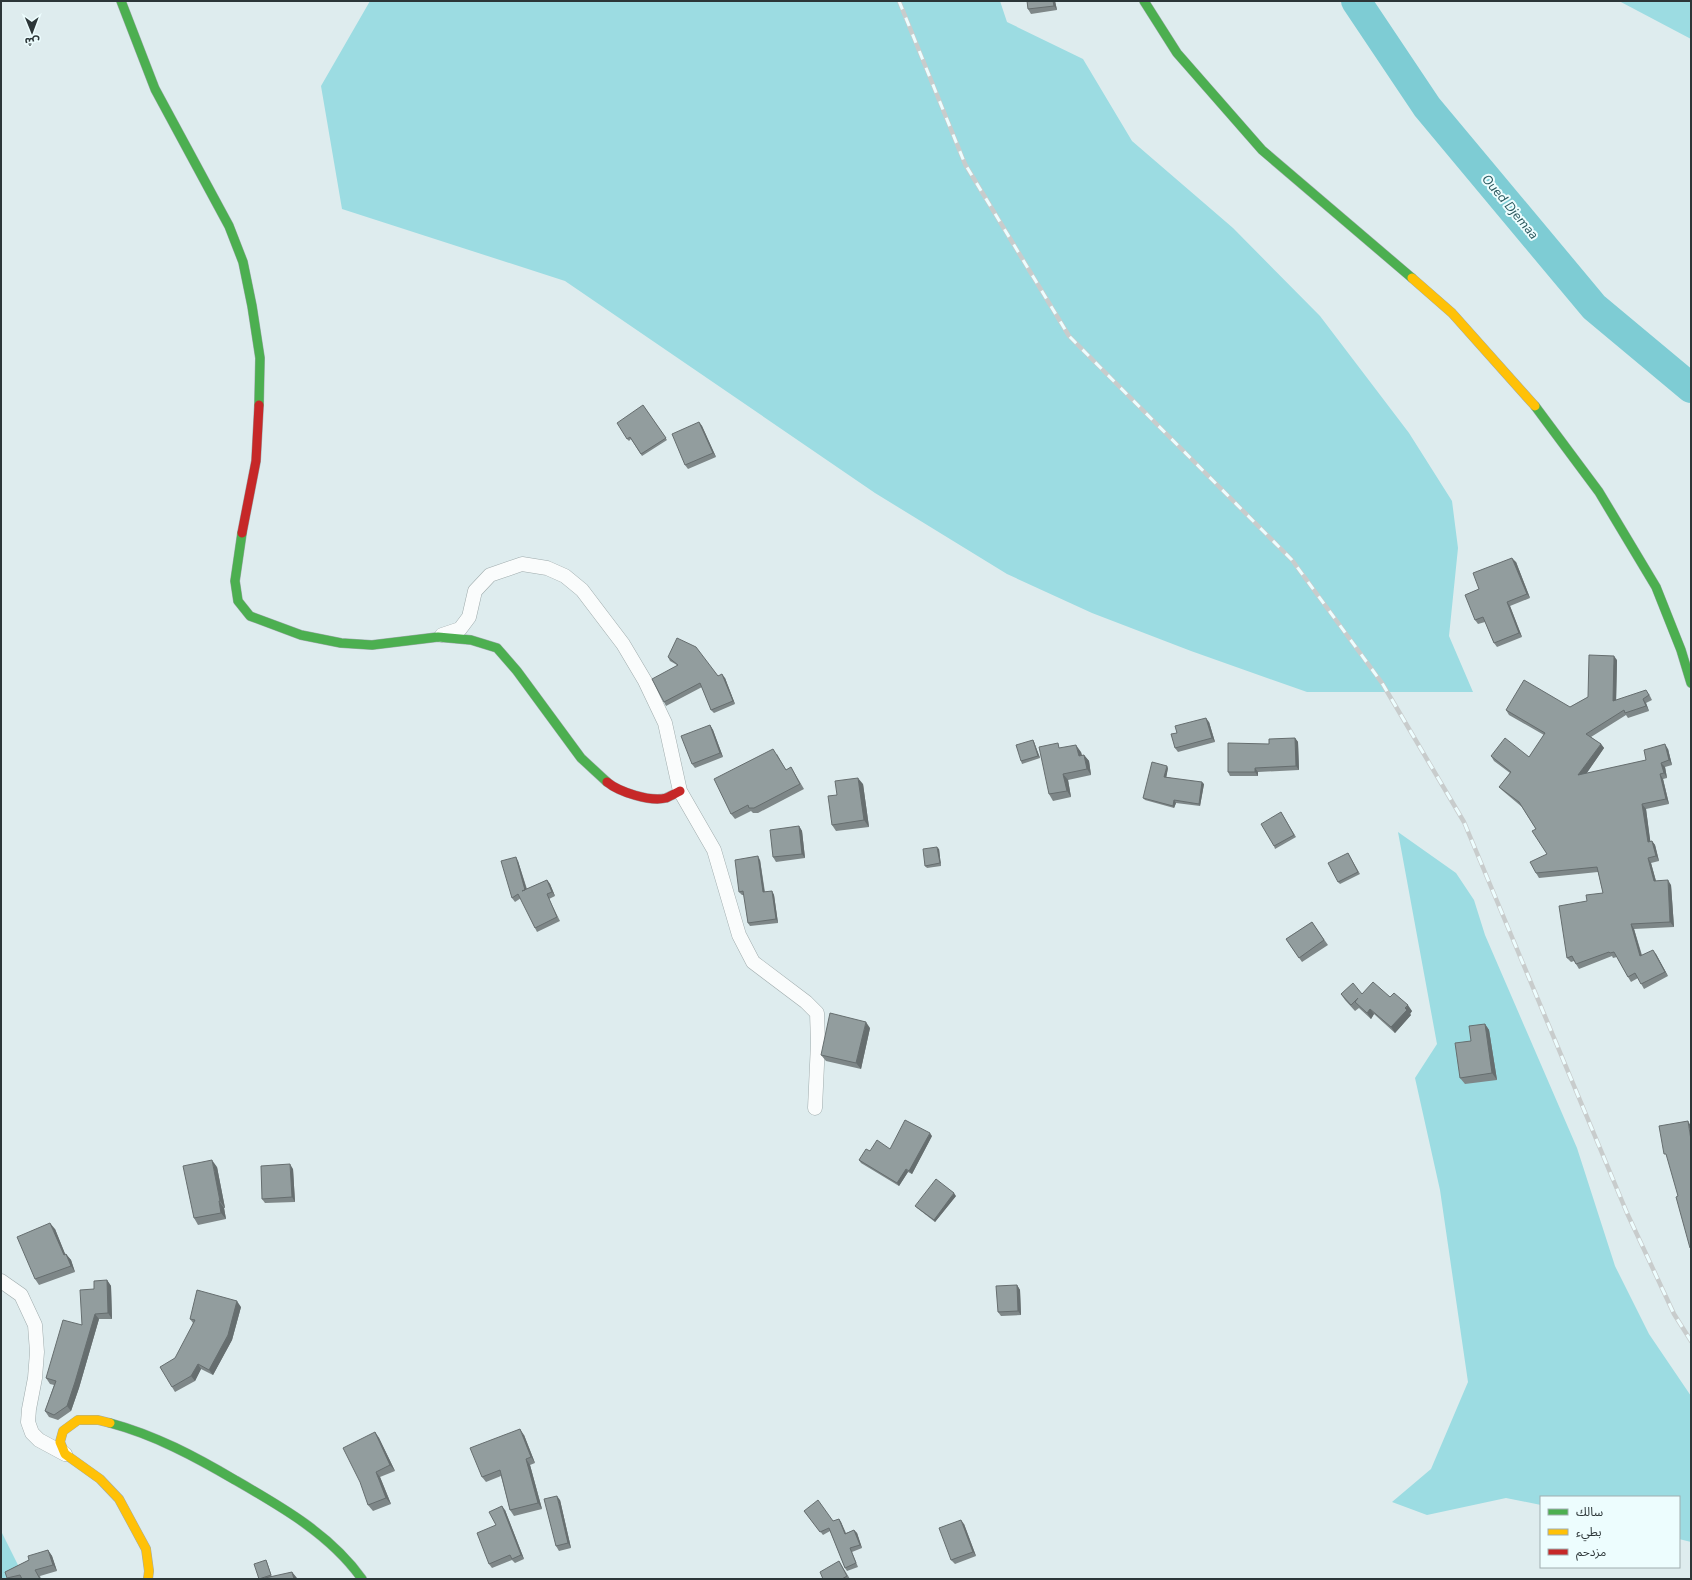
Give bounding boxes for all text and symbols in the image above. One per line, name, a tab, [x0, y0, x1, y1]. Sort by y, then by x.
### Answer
north arrow	[12, 12, 52, 52]
text: ش	[24, 34, 40, 49]
water label: Oued Djemaa	[1478, 171, 1543, 243]
legend	[1540, 1496, 1680, 1568]
text: سالك	[1576, 1504, 1603, 1520]
text: بطيء	[1576, 1524, 1602, 1542]
text: مزدحم	[1576, 1544, 1606, 1561]

